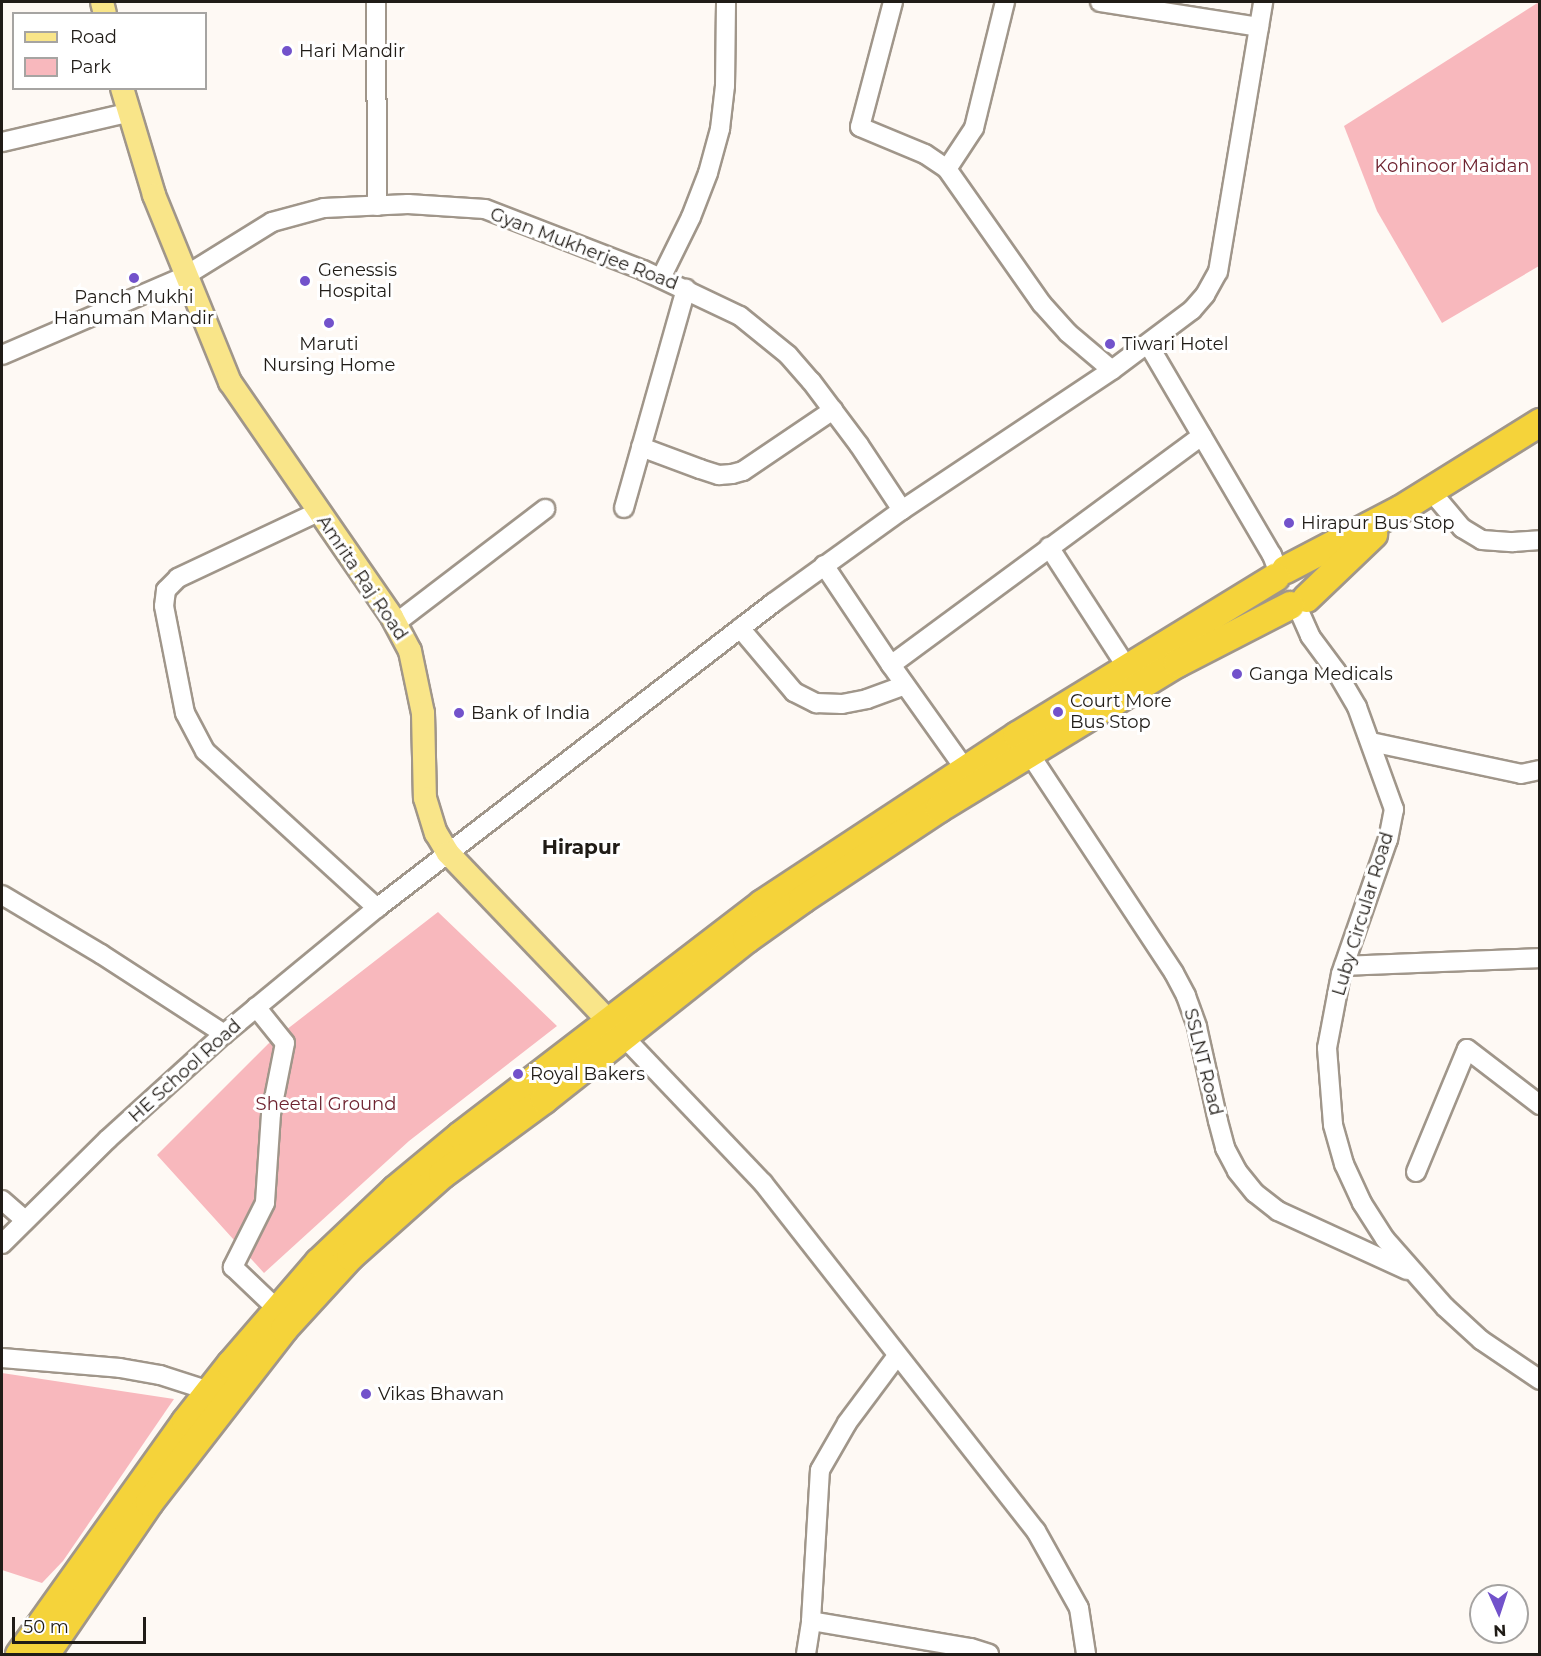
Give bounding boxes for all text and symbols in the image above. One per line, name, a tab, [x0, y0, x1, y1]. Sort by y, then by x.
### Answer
legend	[12, 12, 207, 90]
text: Road	[70, 26, 117, 48]
place label: Hari Mandir	[299, 40, 405, 62]
marker: Hari Mandir	[280, 44, 294, 58]
text: Park	[70, 56, 111, 78]
park label: Kohinoor Maidan	[1375, 155, 1529, 177]
street label: Gyan Mukherjee Road	[487, 203, 681, 295]
place label: Genessis Hospital	[318, 260, 397, 302]
marker: Panch Mukhi Hanuman Mandir	[127, 271, 141, 285]
marker: Genessis Hospital	[296, 272, 314, 290]
place label: Panch Mukhi Hanuman Mandir	[54, 287, 214, 330]
marker: Maruti Nursing Home	[320, 314, 338, 332]
place label: Tiwari Hotel	[1122, 333, 1229, 355]
place label: Maruti Nursing Home	[263, 334, 395, 376]
marker: Tiwari Hotel	[1103, 337, 1117, 351]
street label: Amrita Raj Road	[312, 511, 412, 645]
place label: Hirapur Bus Stop	[1301, 512, 1455, 534]
marker: Hirapur Bus Stop	[1282, 516, 1296, 530]
place label: Ganga Medicals	[1249, 663, 1393, 685]
marker: Ganga Medicals	[1230, 667, 1244, 681]
place label: Court More Bus Stop	[1070, 691, 1172, 734]
place label: Bank of India	[471, 702, 590, 724]
marker: Court More Bus Stop	[1051, 705, 1065, 719]
marker: Bank of India	[452, 706, 466, 720]
street label: Luby Circular Road	[1328, 829, 1398, 999]
district label: Hirapur	[542, 835, 620, 859]
street label: SSLNT Road	[1179, 1006, 1227, 1118]
street label: HE School Road	[124, 1015, 246, 1127]
place label: Royal Bakers	[530, 1063, 645, 1085]
marker: Royal Bakers	[511, 1067, 525, 1081]
park label: Sheetal Ground	[256, 1093, 396, 1115]
place label: Vikas Bhawan	[378, 1383, 504, 1405]
marker: Vikas Bhawan	[359, 1387, 373, 1401]
north arrow	[1469, 1584, 1529, 1644]
scale bar	[15, 1605, 148, 1643]
text: 50 m	[23, 1616, 69, 1638]
text: N	[1493, 1621, 1507, 1640]

